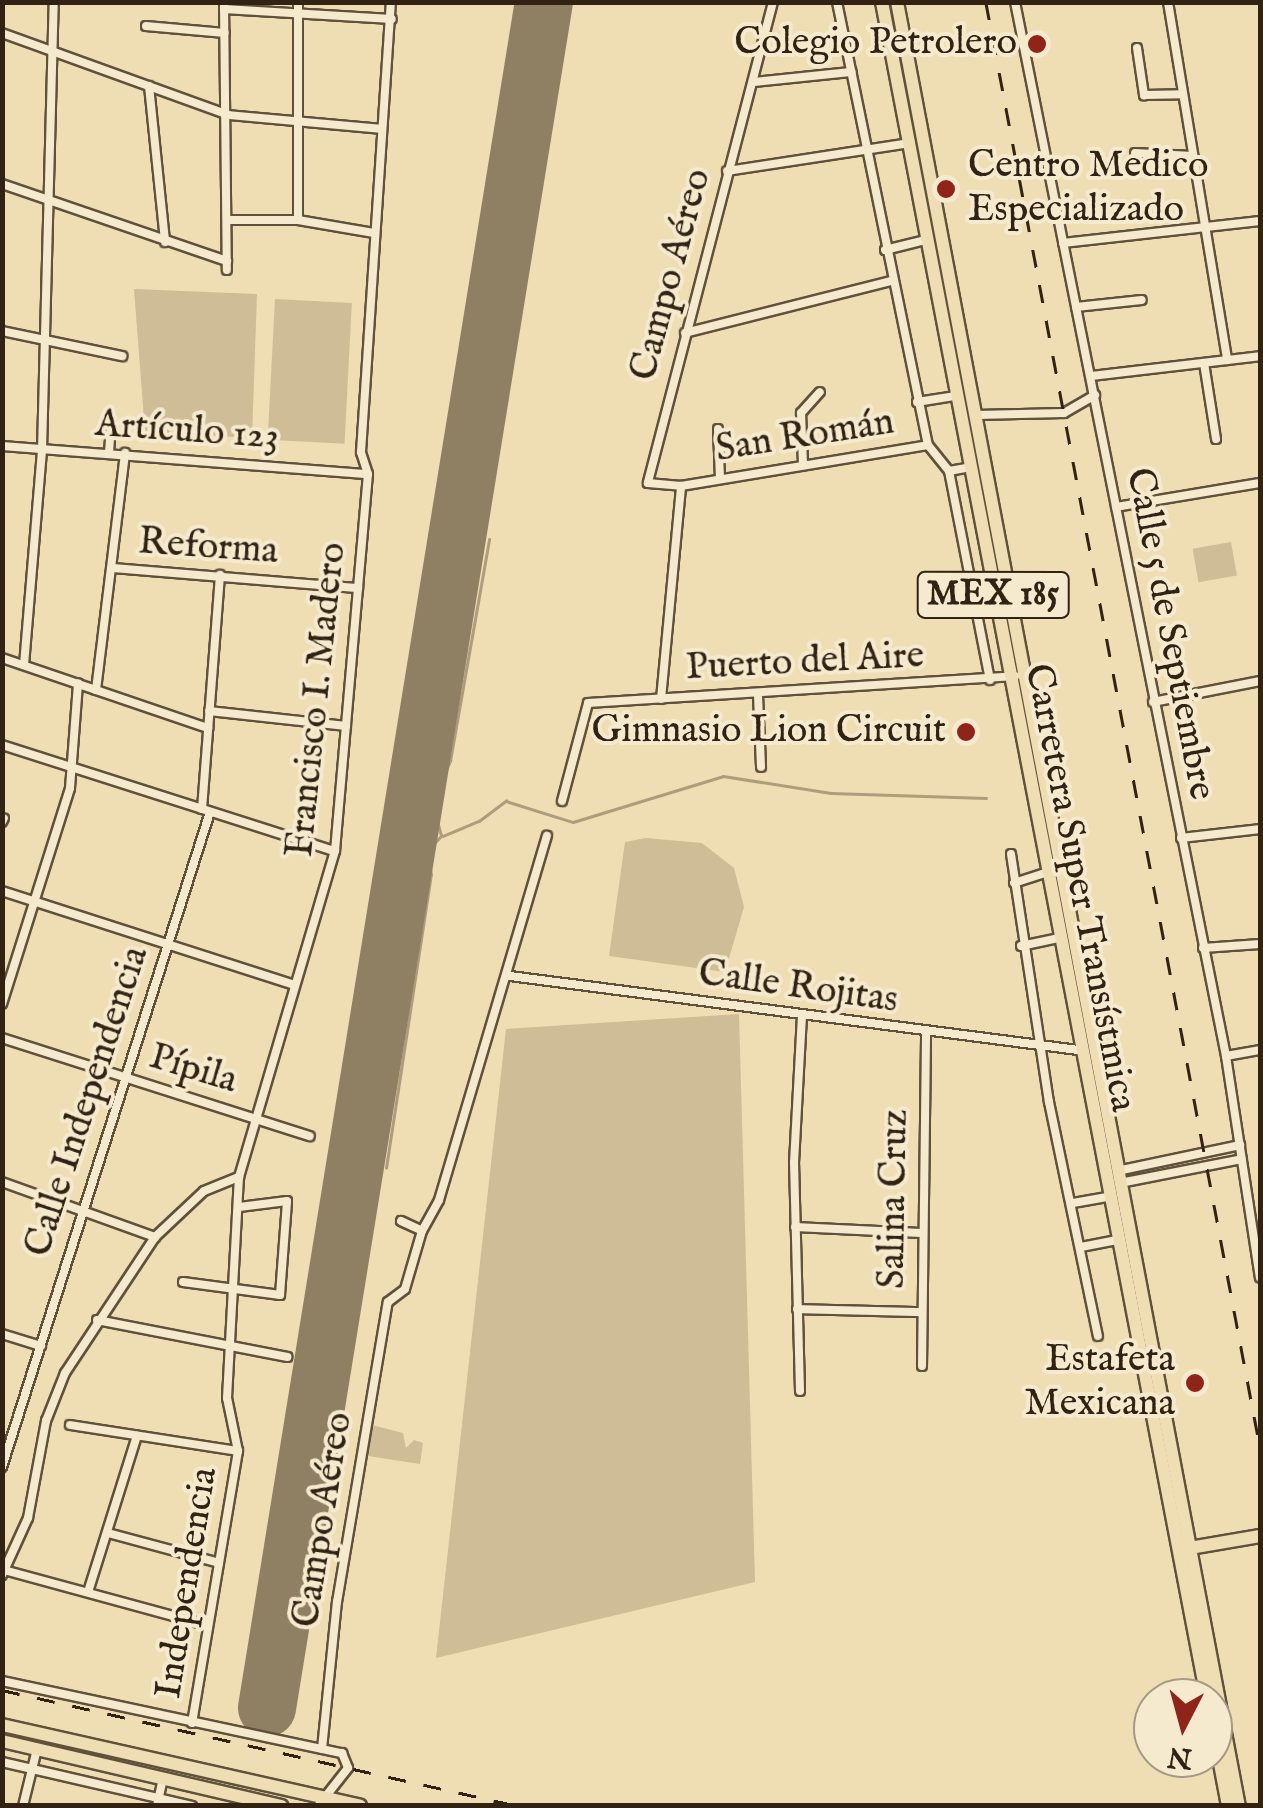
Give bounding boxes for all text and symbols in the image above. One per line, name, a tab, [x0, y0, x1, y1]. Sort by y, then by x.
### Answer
place label: Colegio Petrolero	[734, 21, 1017, 67]
marker: Colegio Petrolero	[1026, 33, 1048, 55]
place label: Centro Medico Especializado	[968, 144, 1208, 233]
street label: Campo Aéreo	[622, 164, 722, 386]
marker: Centro Medico Especializado	[933, 176, 959, 202]
street label: San Román	[713, 400, 897, 474]
street label: Artículo 123	[94, 403, 280, 461]
street label: Calle 5 de Septiembre	[1114, 464, 1224, 804]
street label: Reforma	[137, 520, 279, 576]
street label: Francisco I. Madero	[279, 540, 357, 860]
road number: MEX 185	[916, 565, 1070, 625]
street label: Puerto del Aire	[685, 634, 925, 692]
street label: Carretera Super Transístmica	[1013, 660, 1145, 1116]
place label: Gimnasio Lion Circuit	[591, 709, 946, 755]
marker: Gimnasio Lion Circuit	[955, 721, 977, 743]
street label: Calle Independencia	[16, 941, 160, 1263]
street label: Calle Rojitas	[695, 951, 901, 1025]
street label: Pípila	[144, 1035, 242, 1105]
street label: Salina Cruz	[871, 1109, 919, 1289]
place label: Estafeta Mexicana	[1024, 1338, 1175, 1428]
marker: Estafeta Mexicana	[1184, 1372, 1206, 1394]
street label: Campo Aéreo	[284, 1409, 364, 1631]
street label: Independencia	[147, 1464, 229, 1702]
north arrow	[1133, 1678, 1233, 1778]
text: N	[1166, 1738, 1194, 1775]

